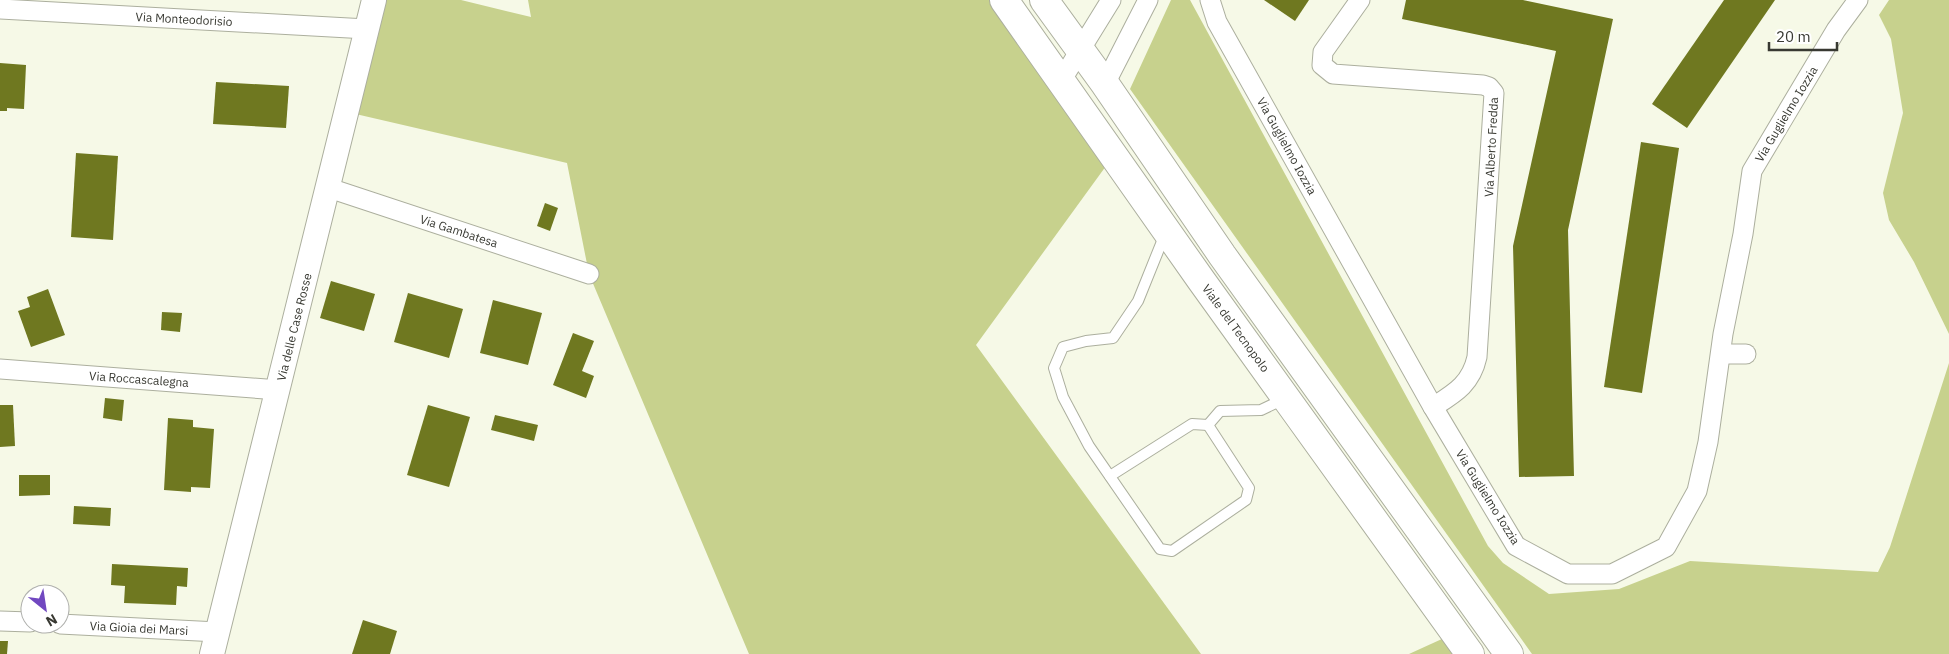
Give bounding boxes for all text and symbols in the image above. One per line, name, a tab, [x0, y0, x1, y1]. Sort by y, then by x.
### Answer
street label: Via Monteodorisio	[135, 9, 233, 29]
scale bar	[1769, 20, 1836, 52]
text: 20 m	[1776, 27, 1811, 46]
street label: Via Guglielmo Iozzia	[1751, 63, 1821, 165]
street label: Via Guglielmo Iozzia	[1254, 95, 1320, 198]
street label: Via Alberto Fredda	[1481, 96, 1501, 197]
street label: Via Gambatesa	[418, 211, 500, 251]
street label: Via delle Case Rosse	[273, 271, 315, 382]
street label: Viale del Tecnopolo	[1199, 281, 1273, 375]
street label: Via Roccascalegna	[89, 368, 190, 390]
street label: Via Guglielmo Iozzia	[1453, 447, 1524, 548]
north arrow	[20, 584, 70, 634]
text: N	[43, 610, 60, 631]
street label: Via Gioia dei Marsi	[89, 618, 189, 638]

